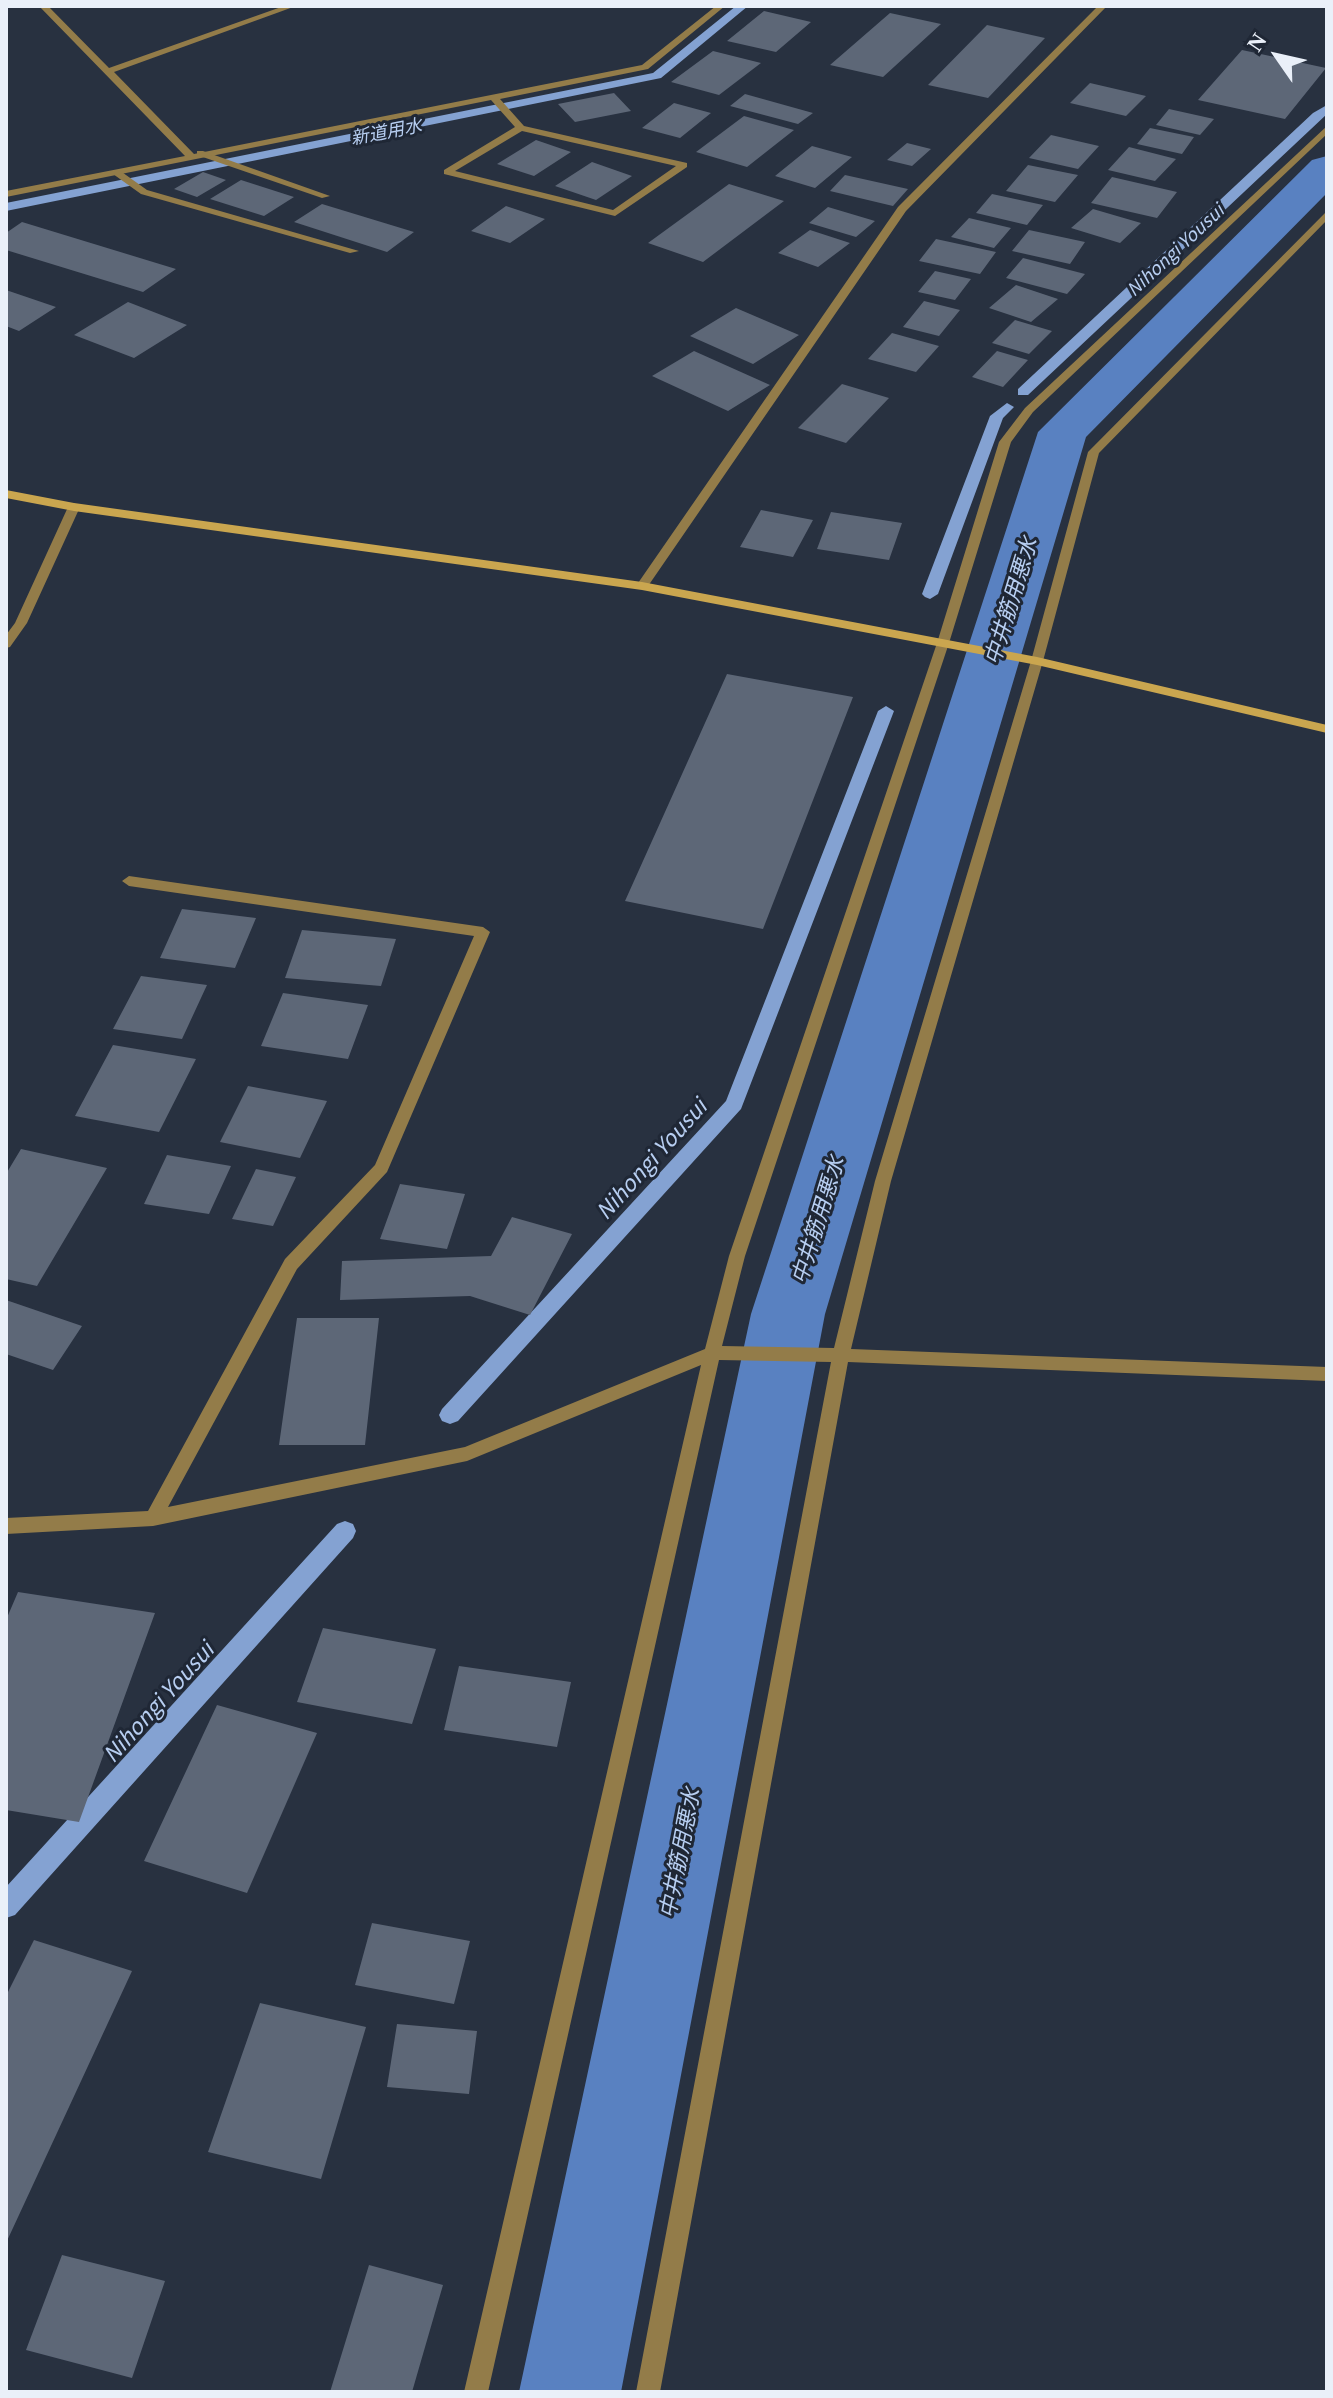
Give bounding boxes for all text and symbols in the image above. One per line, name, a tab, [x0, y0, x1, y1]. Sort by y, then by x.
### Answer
north arrow	[1237, 16, 1317, 96]
text: N	[1242, 29, 1271, 56]
water label: 新道用水	[349, 114, 423, 148]
water label: Nihongi Yousui	[1122, 200, 1228, 300]
water label: 中井筋用悪水	[978, 534, 1042, 668]
water label: Nihongi Yousui	[590, 1094, 712, 1224]
water label: 中井筋用悪水	[785, 1153, 849, 1287]
water label: Nihongi Yousui	[97, 1637, 219, 1767]
water label: 中井筋用悪水	[653, 1786, 705, 1920]

